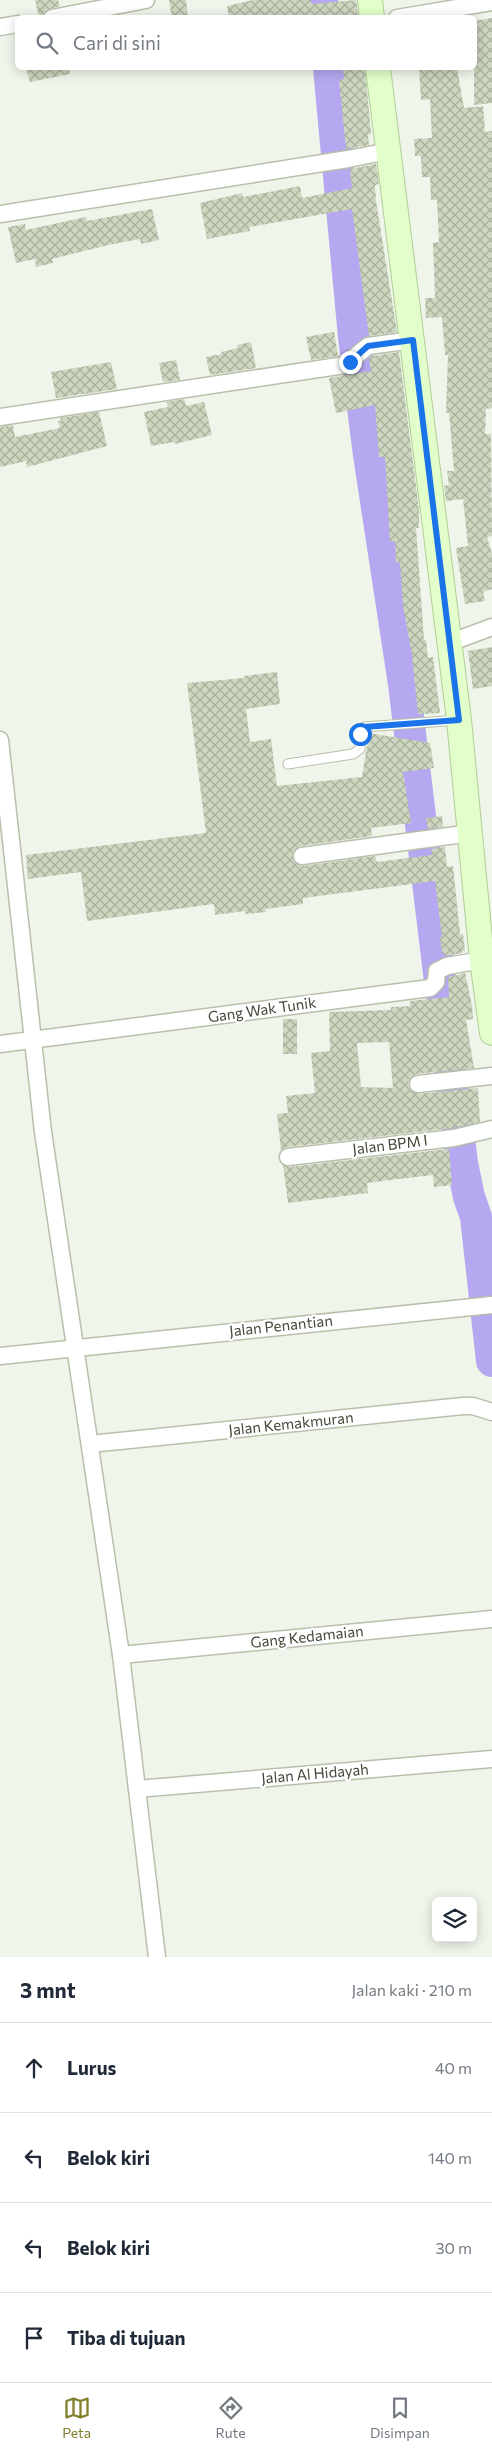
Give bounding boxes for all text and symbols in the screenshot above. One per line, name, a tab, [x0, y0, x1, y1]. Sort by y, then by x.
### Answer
search box	[15, 15, 477, 70]
icon: search	[33, 29, 61, 57]
text: Cari di sini	[73, 31, 161, 54]
route end	[339, 351, 362, 374]
route start	[349, 723, 372, 746]
street label: Gang Wak Tunik	[207, 993, 317, 1026]
street label: Jalan BPM I	[351, 1130, 429, 1158]
street label: Jalan Penantian	[228, 1311, 333, 1339]
street label: Jalan Kemakmuran	[228, 1407, 354, 1439]
street label: Gang Kedamaian	[249, 1621, 364, 1651]
street label: Jalan Al Hidayah	[260, 1759, 369, 1787]
map controls	[432, 1897, 477, 1942]
button: layers	[432, 1897, 477, 1942]
text: 3 mnt	[20, 1977, 76, 2002]
text: Jalan kaki · 210 m	[351, 1980, 472, 1999]
icon: ahead	[20, 2054, 48, 2082]
text: Lurus	[67, 2056, 116, 2079]
text: 40 m	[435, 2058, 472, 2077]
icon: left	[20, 2144, 48, 2172]
text: Belok kiri	[67, 2146, 150, 2169]
text: 140 m	[428, 2148, 472, 2167]
icon: left	[20, 2234, 48, 2262]
text: Belok kiri	[67, 2236, 150, 2259]
text: 30 m	[435, 2238, 472, 2257]
icon: arrive	[20, 2324, 48, 2352]
text: Tiba di tujuan	[67, 2326, 185, 2349]
tab: Peta	[62, 2394, 91, 2441]
tab: Rute	[216, 2394, 246, 2441]
tab: Disimpan	[370, 2394, 430, 2441]

